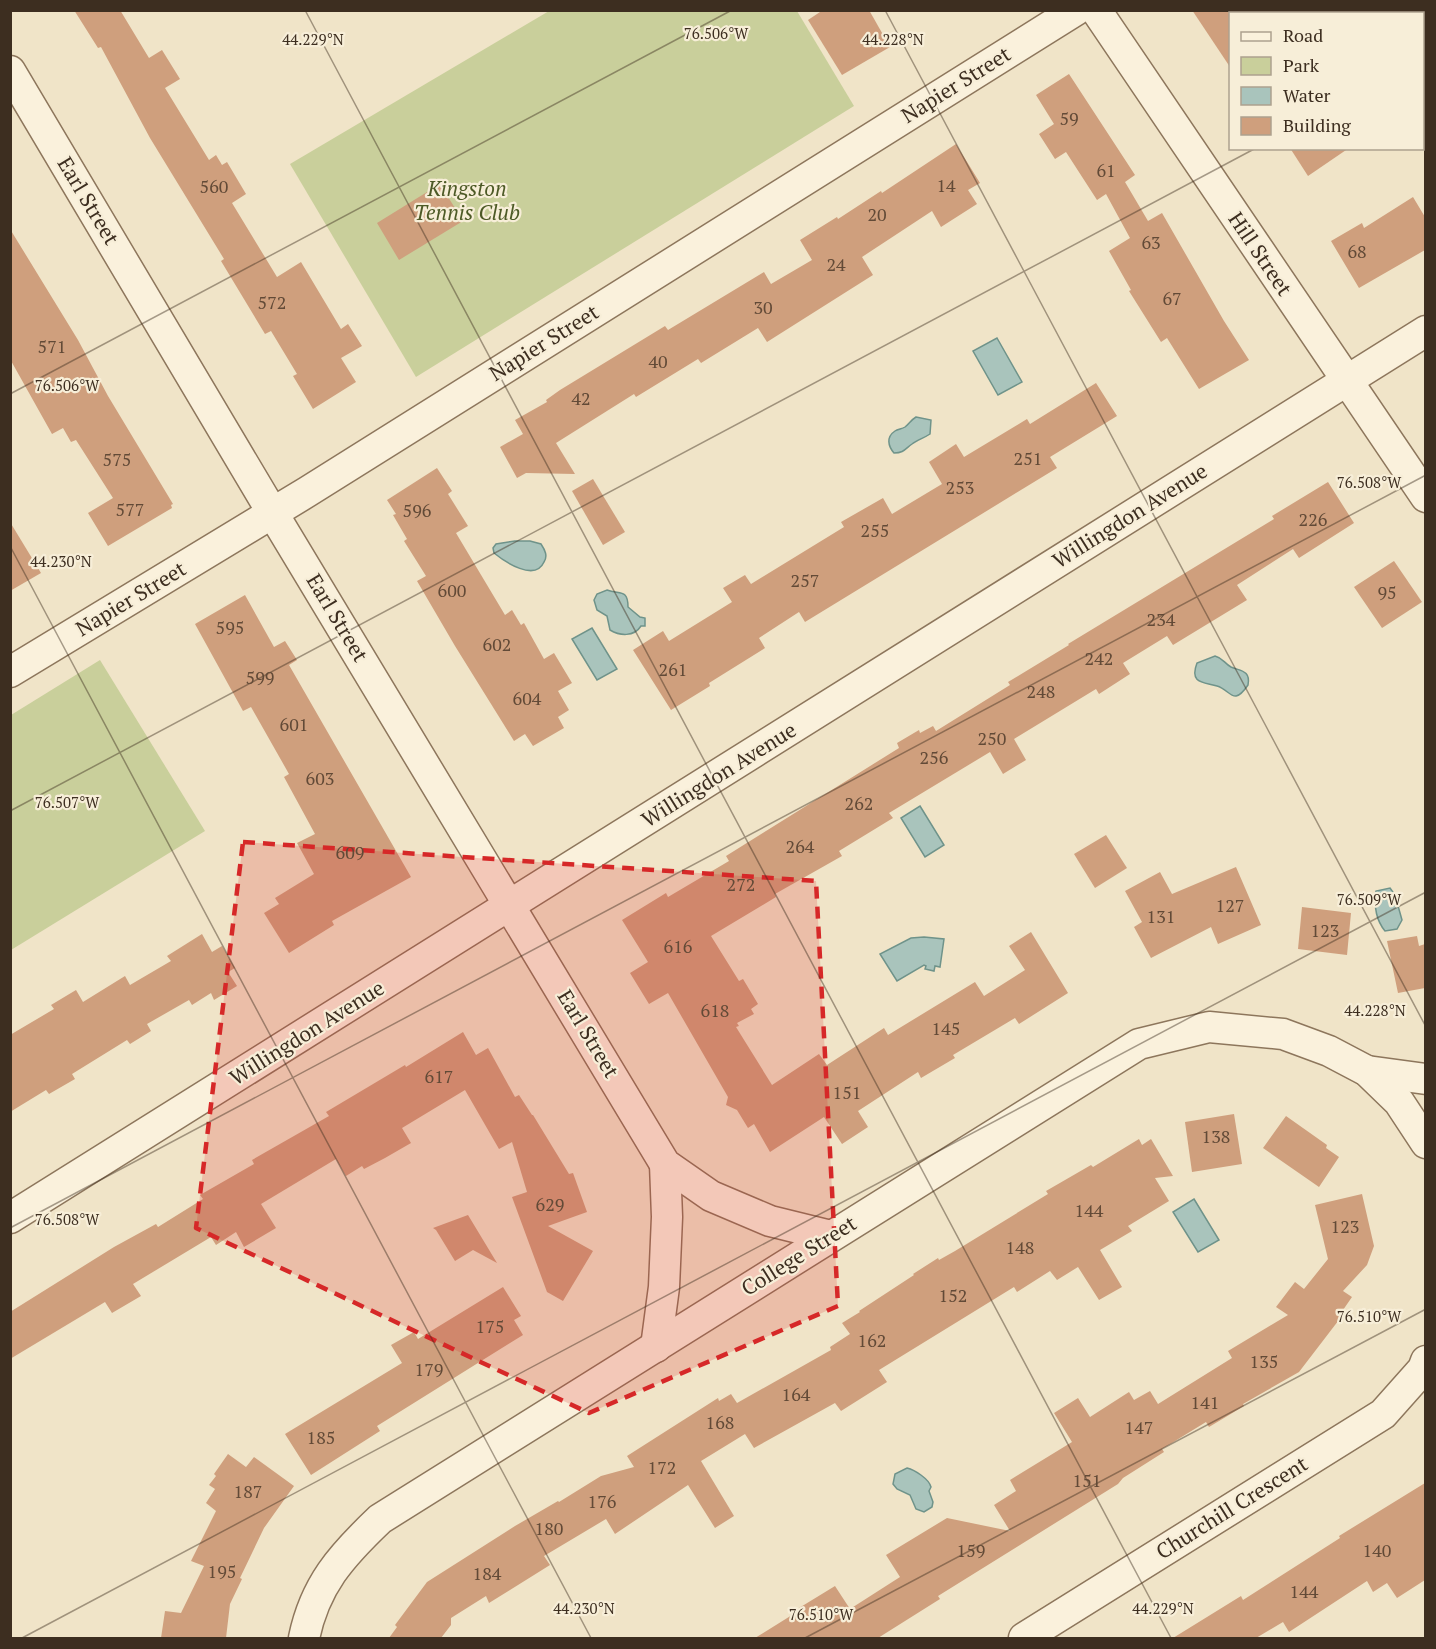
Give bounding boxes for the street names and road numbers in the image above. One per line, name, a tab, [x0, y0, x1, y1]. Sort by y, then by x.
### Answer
street label: Napier Street	[895, 39, 1016, 129]
street label: Earl Street	[52, 151, 126, 250]
street label: Hill Street	[1223, 206, 1299, 301]
street label: Napier Street	[483, 297, 604, 387]
street label: Willingdon Avenue	[1047, 456, 1212, 574]
street label: Napier Street	[70, 554, 191, 642]
street label: Earl Street	[301, 568, 375, 667]
street label: Willingdon Avenue	[636, 715, 801, 833]
street label: Willingdon Avenue	[224, 973, 389, 1091]
street label: Earl Street	[552, 984, 626, 1083]
street label: College Street	[736, 1209, 861, 1302]
street label: Churchill Crescent	[1150, 1449, 1313, 1565]

